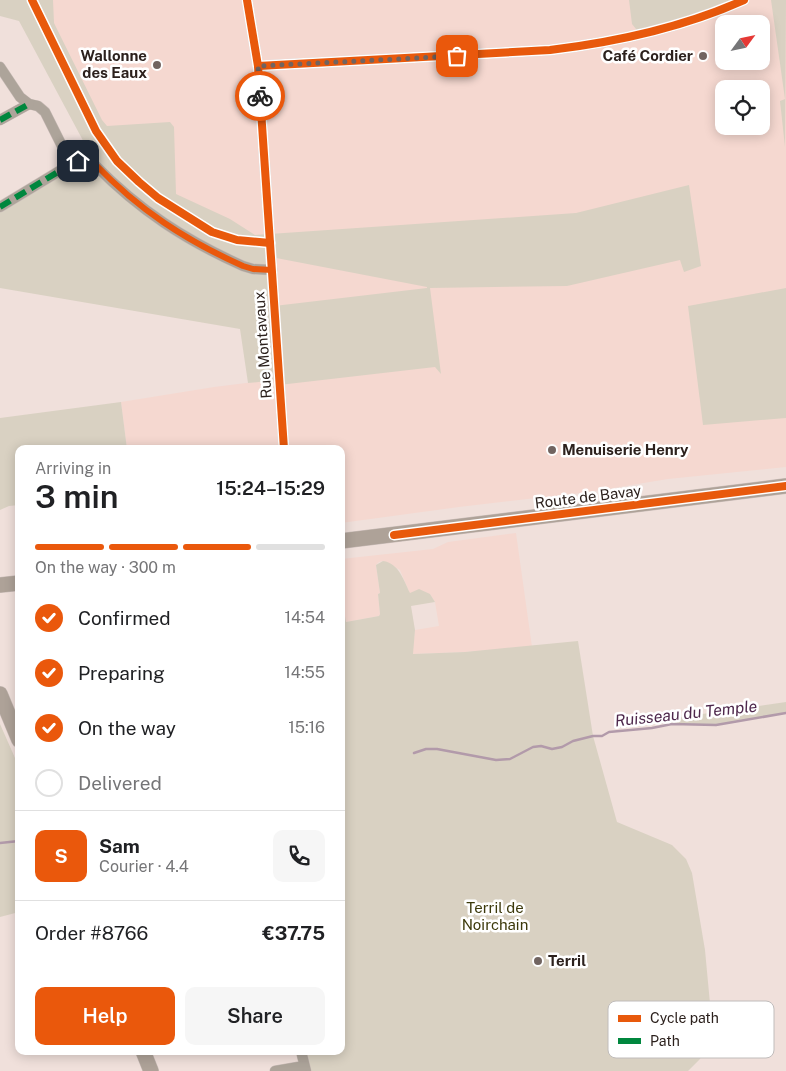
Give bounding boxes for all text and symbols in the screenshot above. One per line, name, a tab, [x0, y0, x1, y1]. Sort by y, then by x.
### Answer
north arrow	[715, 15, 770, 70]
map controls	[715, 15, 770, 135]
pin	[436, 35, 478, 77]
icon: bag	[443, 42, 471, 70]
place label: Wallonne des Eaux	[80, 47, 147, 81]
place label: Café Cordier	[603, 47, 693, 64]
marker: Café Cordier	[697, 50, 709, 62]
marker: Wallonne des Eaux	[151, 59, 163, 71]
courier	[235, 71, 285, 121]
button: locate	[715, 80, 770, 135]
icon: bike	[246, 82, 274, 110]
pin	[57, 140, 99, 182]
icon: home	[64, 147, 92, 175]
street label: Rue Montavaux	[250, 291, 275, 399]
place label: Menuiserie Henry	[562, 441, 689, 458]
marker: Menuiserie Henry	[546, 444, 558, 456]
text: Arriving in	[35, 459, 111, 478]
text: 15:24–15:29	[216, 477, 325, 499]
text: 3 min	[35, 478, 119, 515]
street label: Route de Bavay	[534, 482, 642, 511]
text: On the way · 300 m	[35, 558, 176, 577]
icon: check	[35, 604, 63, 632]
text: Confirmed	[78, 607, 171, 629]
text: 14:54	[285, 608, 325, 627]
icon: check	[35, 659, 63, 687]
text: Preparing	[78, 662, 165, 684]
text: 14:55	[284, 663, 325, 682]
water label: Ruisseau du Temple	[614, 697, 758, 730]
icon: check	[35, 714, 63, 742]
text: On the way	[78, 717, 176, 739]
text: 15:16	[288, 718, 325, 737]
text: Delivered	[78, 772, 162, 794]
button: phone	[273, 830, 325, 882]
text: Sam	[99, 835, 140, 857]
text: S	[54, 845, 68, 867]
text: Courier · 4.4	[99, 857, 189, 876]
park label: Terril de Noirchain	[462, 899, 528, 933]
text: Order #8766	[35, 922, 148, 944]
text: €37.75	[262, 922, 325, 944]
place label: Terril	[548, 952, 586, 969]
marker: Terril	[532, 955, 544, 967]
button: Help	[35, 987, 175, 1045]
button: Share	[185, 987, 325, 1045]
legend	[608, 1001, 774, 1058]
text: Cycle path	[650, 1010, 719, 1026]
text: Path	[650, 1033, 680, 1049]

